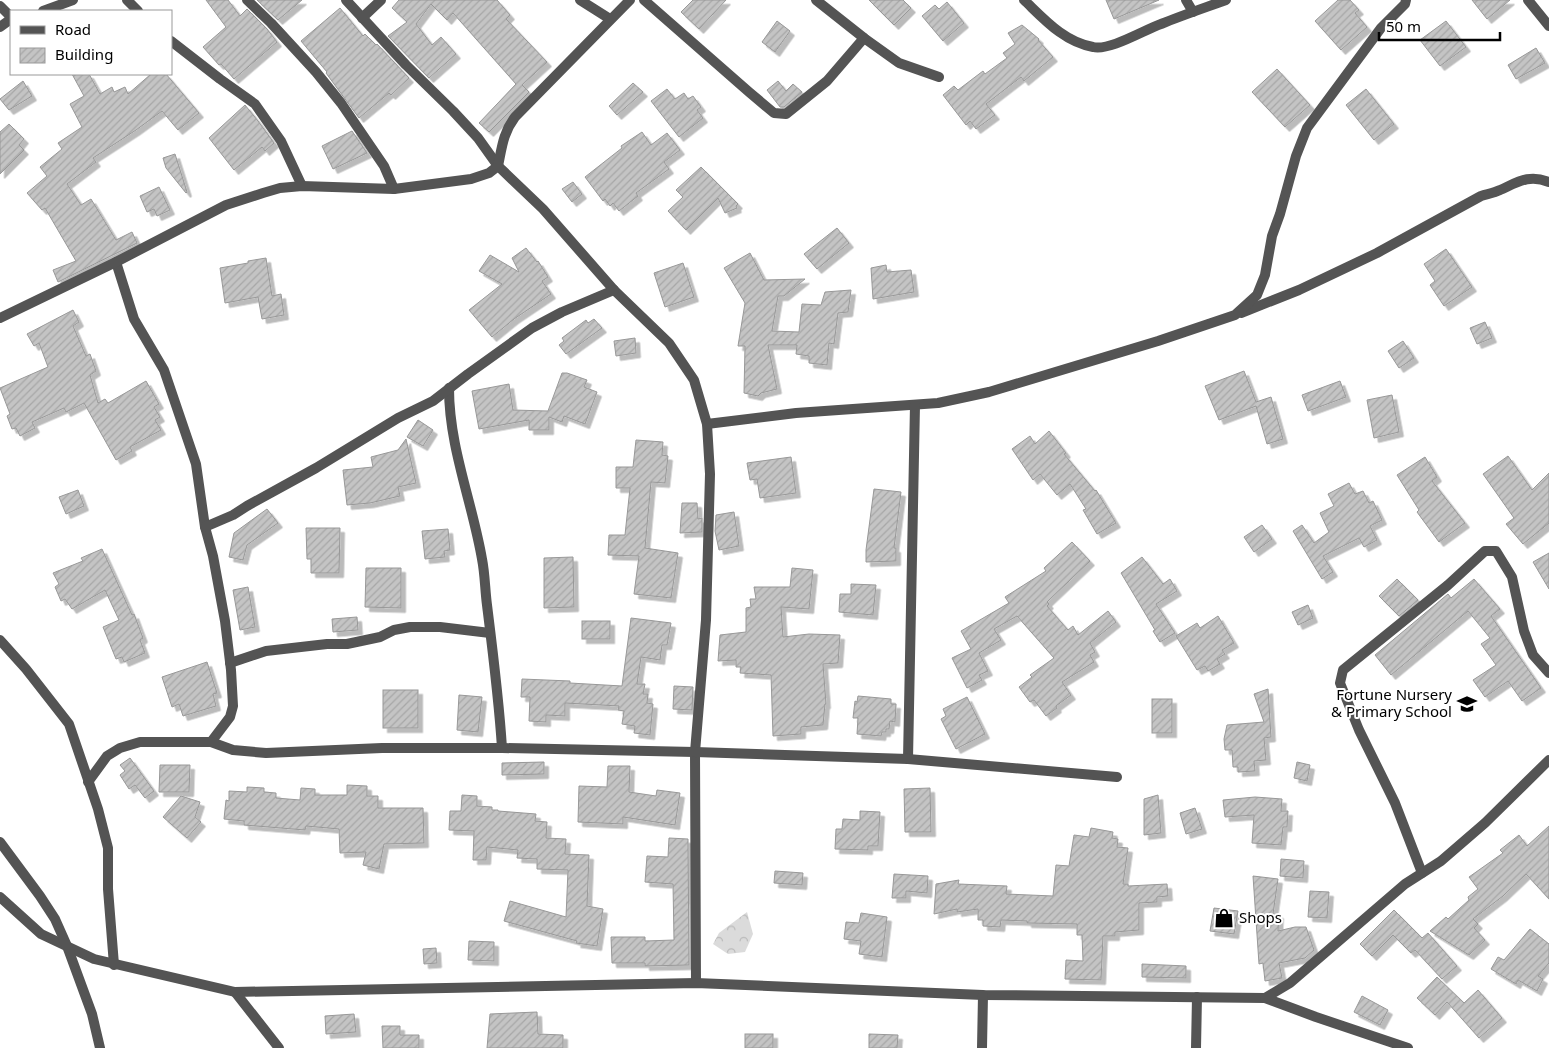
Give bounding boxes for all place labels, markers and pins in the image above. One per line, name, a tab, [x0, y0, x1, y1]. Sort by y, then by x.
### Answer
place label: Fortune Nursery & Primary School	[1331, 684, 1452, 721]
school or university icon: Fortune Nursery & Primary School	[1456, 693, 1478, 715]
shop icon: Shops	[1213, 907, 1235, 929]
place label: Shops	[1239, 907, 1282, 927]

